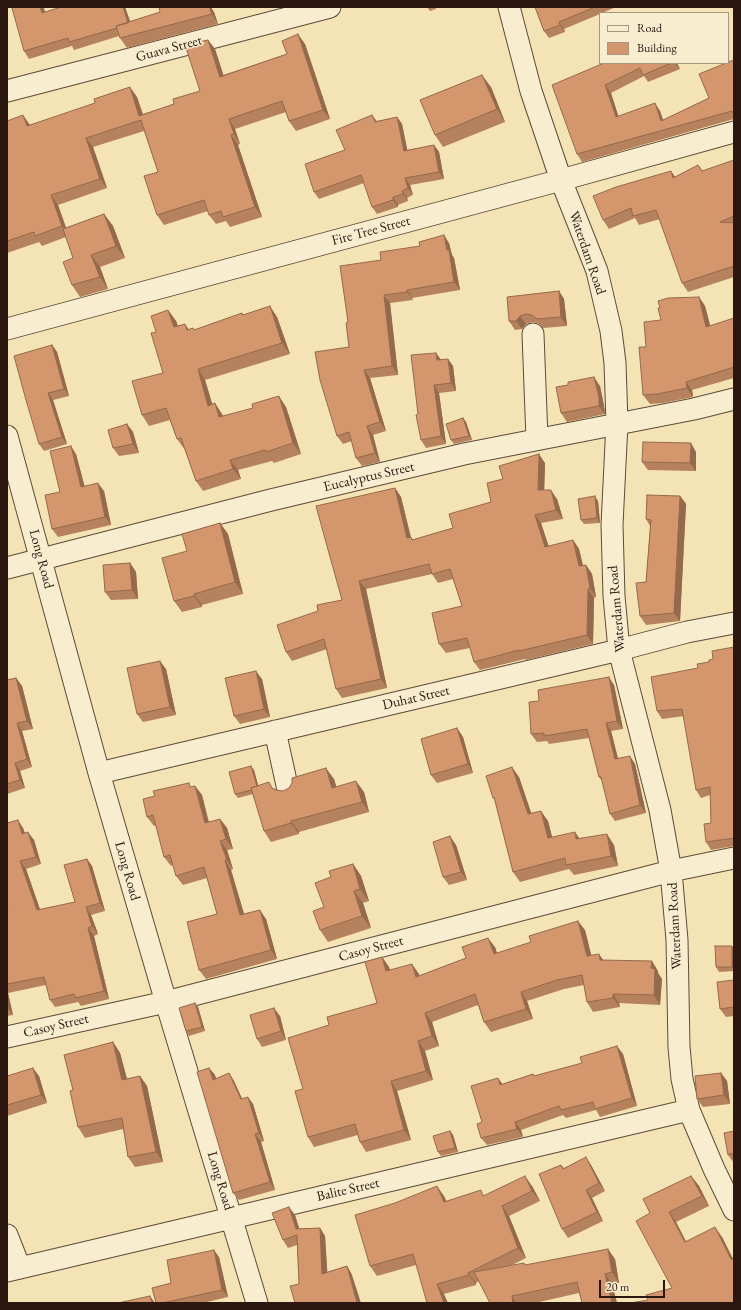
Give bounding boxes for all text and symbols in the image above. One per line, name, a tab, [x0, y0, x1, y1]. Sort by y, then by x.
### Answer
legend	[599, 12, 729, 64]
text: Road	[637, 20, 662, 36]
street label: Guava Street	[134, 32, 204, 66]
text: Building	[637, 40, 677, 56]
street label: Waterdam Road	[565, 209, 609, 297]
street label: Fire Tree Street	[330, 212, 412, 250]
street label: Eucalyptus Street	[322, 458, 416, 496]
street label: Long Road	[25, 528, 57, 590]
street label: Waterdam Road	[605, 565, 629, 653]
street label: Duhat Street	[381, 682, 451, 714]
street label: Long Road	[111, 840, 143, 902]
street label: Waterdam Road	[664, 882, 686, 970]
street label: Casoy Street	[337, 932, 405, 966]
street label: Casoy Street	[22, 1010, 90, 1042]
street label: Long Road	[203, 1150, 237, 1212]
street label: Balite Street	[315, 1175, 381, 1205]
scale bar	[601, 1272, 667, 1298]
text: 20 m	[606, 1279, 629, 1295]

